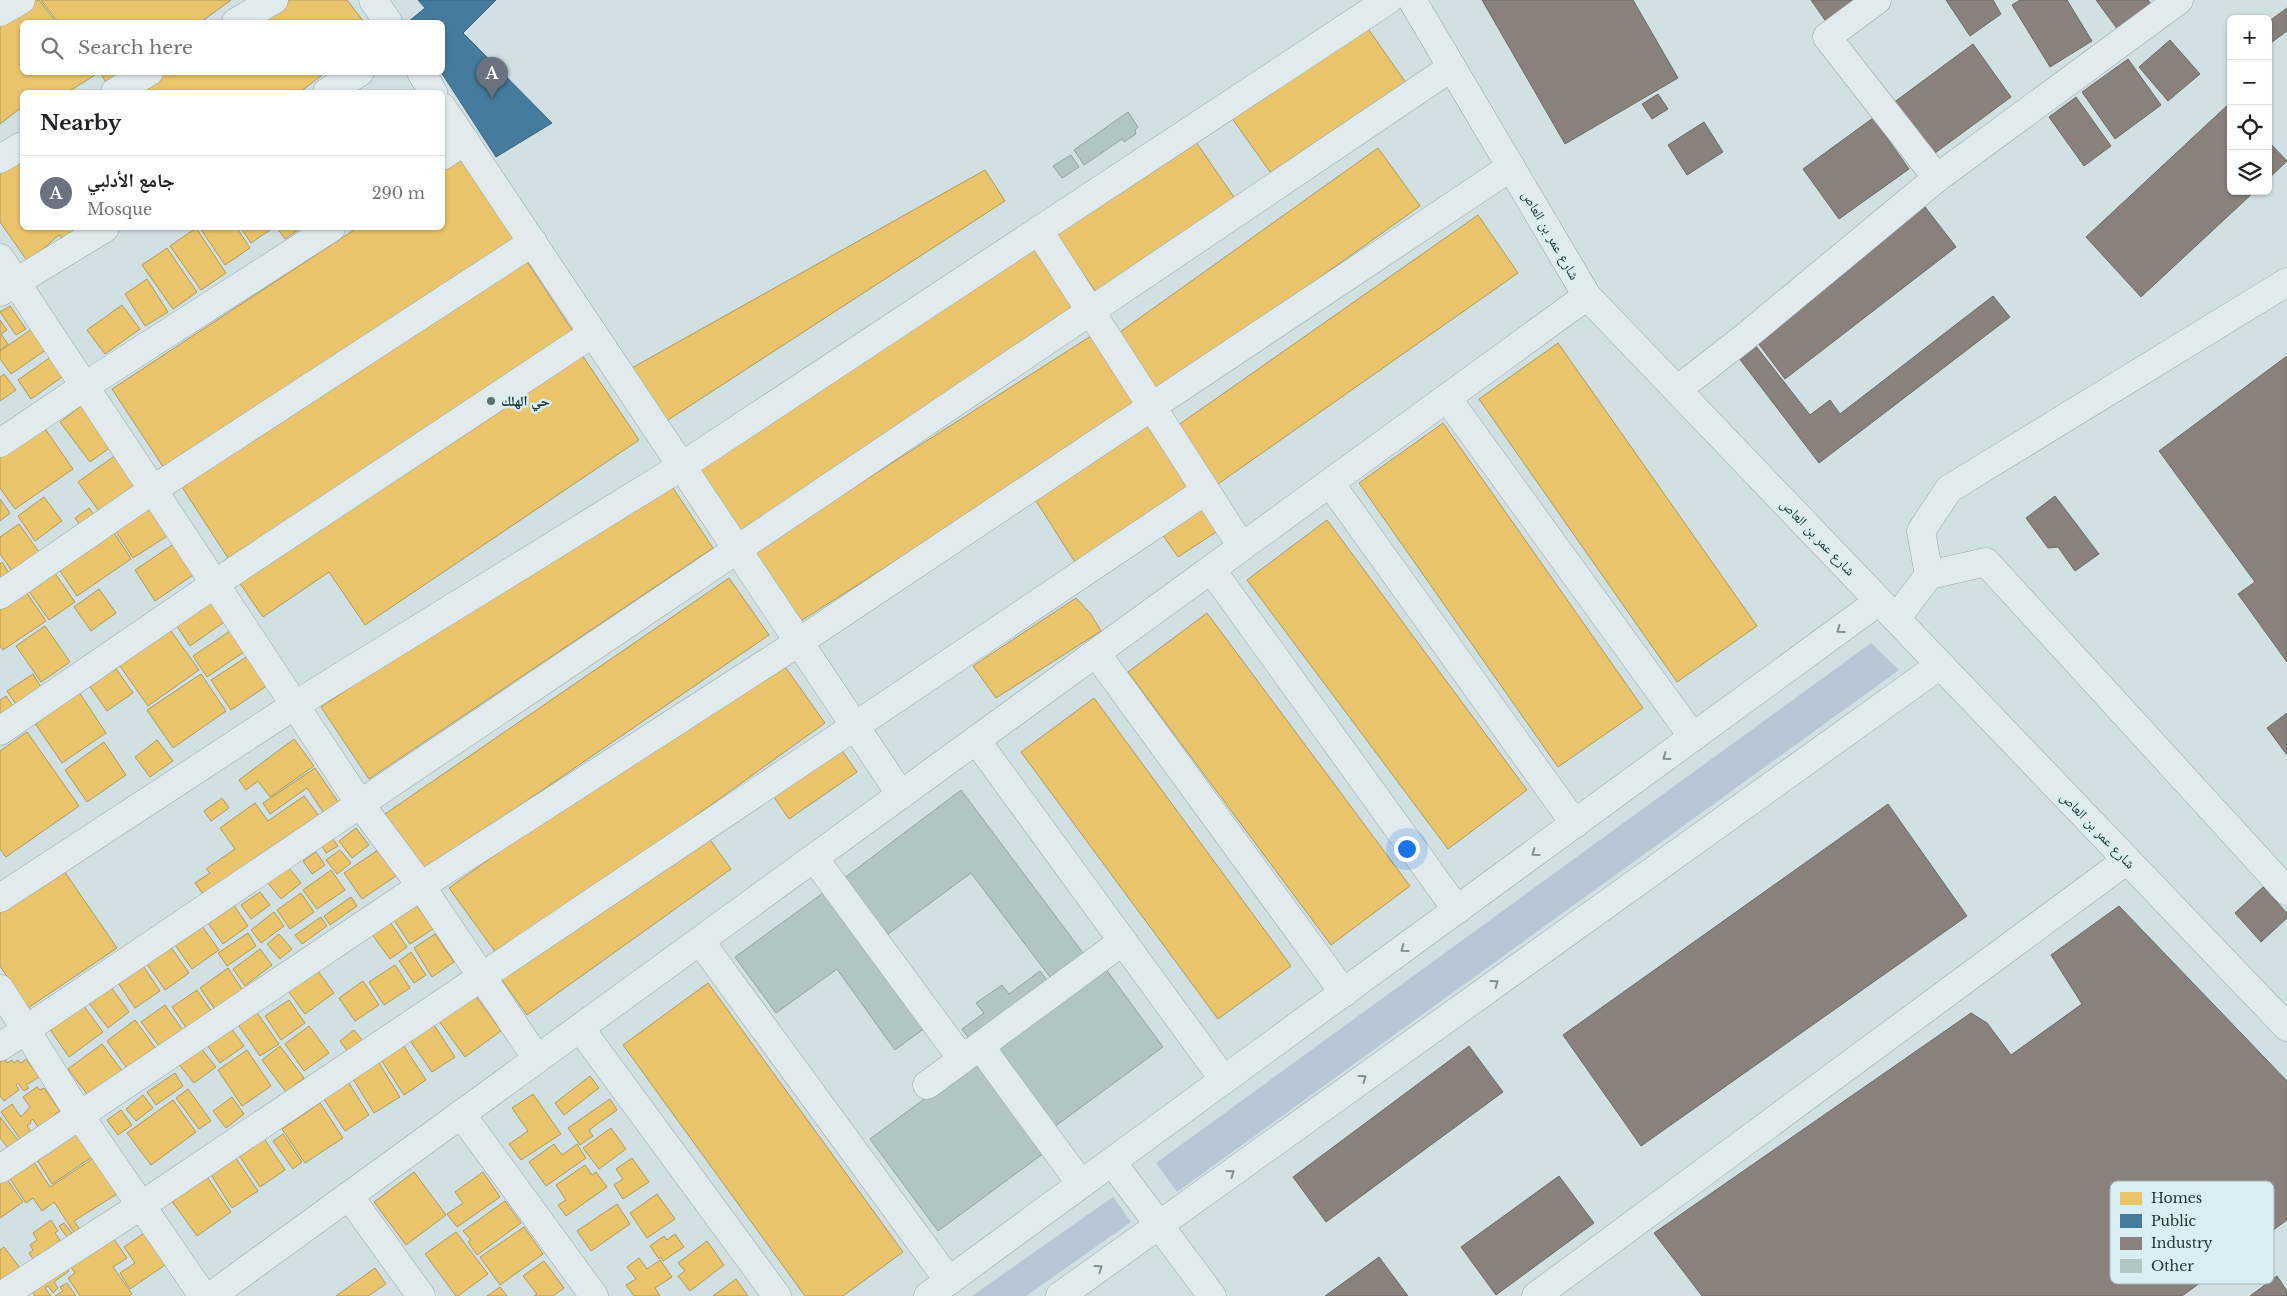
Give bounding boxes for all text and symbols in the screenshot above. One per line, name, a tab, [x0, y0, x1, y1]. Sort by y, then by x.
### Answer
map controls	[2227, 15, 2272, 195]
button: +	[2227, 15, 2272, 60]
search box	[20, 20, 445, 75]
icon: search	[38, 34, 66, 62]
text: Search here	[78, 36, 193, 59]
pin: A	[476, 57, 508, 98]
button: −	[2227, 60, 2272, 105]
button: locate	[2227, 105, 2272, 150]
text: Nearby	[40, 110, 121, 136]
button: layers	[2227, 150, 2272, 195]
text: جامع الأدلبي	[87, 169, 175, 192]
text: A	[50, 183, 62, 203]
text: 290 m	[372, 183, 425, 203]
street label: شارع عمر بن العاص	[1517, 187, 1584, 283]
text: Mosque	[87, 199, 152, 219]
place label: حي الهلك	[501, 392, 550, 412]
marker: حي الهلك	[485, 395, 497, 407]
street label: شارع عمر بن العاص	[1776, 495, 1859, 580]
one-way arrow	[1836, 624, 1846, 633]
one-way arrow	[1662, 751, 1672, 760]
street label: شارع عمر بن العاص	[2056, 788, 2139, 873]
your location	[1394, 836, 1420, 862]
one-way arrow	[1531, 847, 1541, 856]
one-way arrow	[1400, 943, 1410, 952]
one-way arrow	[1490, 980, 1499, 989]
one-way arrow	[1358, 1075, 1367, 1084]
one-way arrow	[1226, 1170, 1235, 1179]
legend	[2110, 1181, 2274, 1284]
text: Homes	[2151, 1189, 2202, 1207]
text: Public	[2151, 1212, 2196, 1230]
text: Industry	[2151, 1234, 2213, 1252]
text: Other	[2151, 1257, 2194, 1275]
one-way arrow	[1093, 1265, 1102, 1273]

